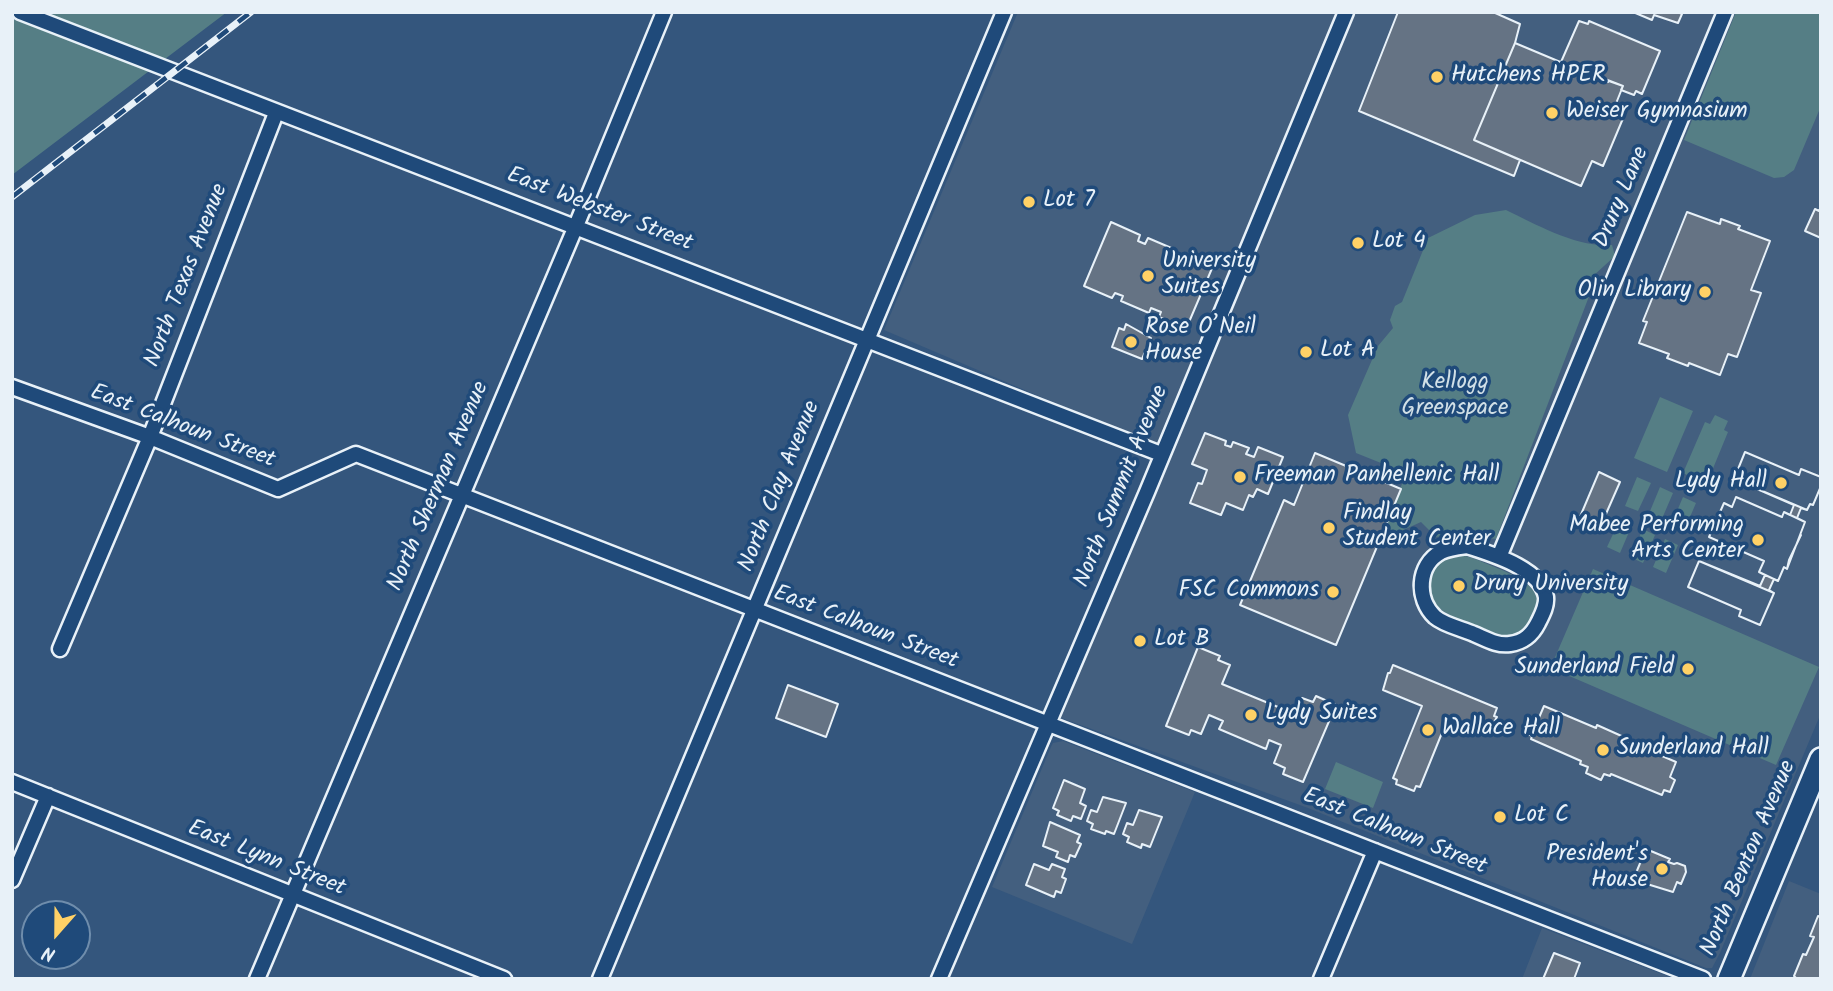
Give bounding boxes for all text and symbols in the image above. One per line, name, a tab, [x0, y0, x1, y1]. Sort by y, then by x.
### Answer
place label: Hutchens HPER	[1451, 63, 1605, 91]
marker: Hutchens HPER	[1429, 69, 1445, 85]
place label: Weiser Gymnasium	[1566, 99, 1748, 127]
marker: Weiser Gymnasium	[1544, 105, 1560, 121]
street label: Drury Lane	[1589, 143, 1657, 253]
street label: East Webster Street	[502, 163, 696, 259]
street label: North Texas Avenue	[140, 180, 236, 372]
place label: Lot 7	[1043, 188, 1095, 216]
marker: Lot 7	[1021, 194, 1037, 210]
place label: Lot 4	[1372, 229, 1426, 257]
marker: Lot 4	[1350, 235, 1366, 251]
place label: University Suites	[1162, 249, 1256, 303]
marker: University Suites	[1140, 268, 1156, 284]
place label: Olin Library	[1577, 278, 1691, 306]
marker: Olin Library	[1697, 284, 1713, 300]
place label: Rose O’Neil House	[1145, 315, 1256, 369]
marker: Rose O’Neil House	[1123, 334, 1139, 350]
place label: Lot A	[1320, 338, 1375, 366]
marker: Lot A	[1298, 344, 1314, 360]
park label: Kellogg Greenspace	[1402, 370, 1508, 424]
street label: North Sherman Avenue	[383, 378, 497, 596]
street label: East Calhoun Street	[86, 380, 278, 476]
street label: North Summit Avenue	[1070, 382, 1176, 592]
street label: North Clay Avenue	[734, 397, 828, 577]
place label: Freeman Panhellenic Hall	[1254, 463, 1499, 491]
marker: Freeman Panhellenic Hall	[1232, 469, 1248, 485]
place label: Lydy Hall	[1675, 469, 1767, 497]
marker: Lydy Hall	[1773, 475, 1789, 491]
place label: Findlay Student Center	[1343, 501, 1491, 555]
place label: Mabee Performing Arts Center	[1569, 513, 1744, 567]
marker: Findlay Student Center	[1321, 520, 1337, 536]
marker: Mabee Performing Arts Center	[1750, 532, 1766, 548]
place label: Drury University	[1473, 572, 1628, 600]
place label: FSC Commons	[1178, 578, 1319, 606]
marker: Drury University	[1451, 578, 1467, 594]
street label: East Calhoun Street	[769, 581, 961, 677]
marker: FSC Commons	[1325, 584, 1341, 600]
place label: Lot B	[1154, 627, 1210, 655]
marker: Lot B	[1132, 633, 1148, 649]
place label: Sunderland Field	[1515, 655, 1674, 683]
marker: Sunderland Field	[1680, 661, 1696, 677]
place label: Lydy Suites	[1265, 701, 1378, 729]
marker: Lydy Suites	[1243, 707, 1259, 723]
place label: Wallace Hall	[1442, 716, 1560, 744]
marker: Wallace Hall	[1420, 722, 1436, 738]
place label: Sunderland Hall	[1617, 736, 1769, 764]
marker: Sunderland Hall	[1595, 742, 1611, 758]
street label: North Benton Avenue	[1696, 757, 1804, 961]
street label: East Calhoun Street	[1298, 783, 1490, 883]
place label: Lot C	[1514, 803, 1569, 831]
marker: Lot C	[1492, 809, 1508, 825]
street label: East Lynn Street	[183, 816, 349, 904]
place label: President's House	[1546, 842, 1648, 896]
marker: President's House	[1654, 861, 1670, 877]
north arrow	[21, 900, 91, 970]
text: N	[38, 937, 60, 969]

